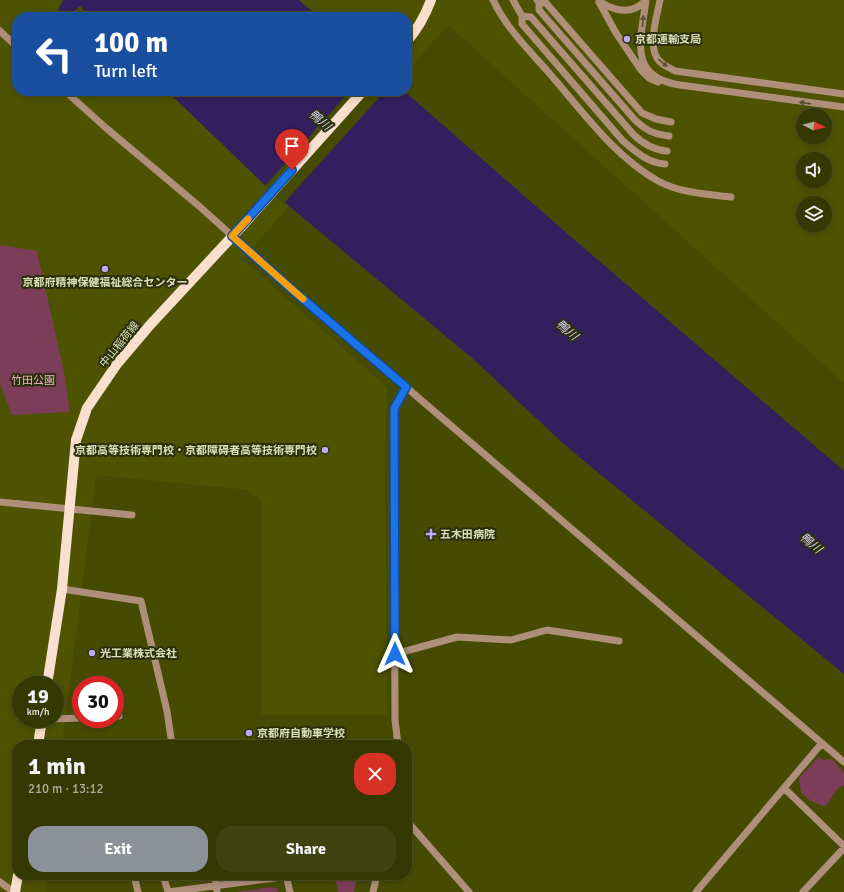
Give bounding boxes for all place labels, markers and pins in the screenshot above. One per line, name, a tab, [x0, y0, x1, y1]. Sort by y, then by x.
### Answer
place label: 京都運輸支局	[635, 33, 701, 46]
marker: 京都運輸支局	[622, 34, 632, 44]
pin	[275, 129, 309, 170]
marker: 京都府精神保健福祉総合センター	[100, 264, 110, 274]
place label: 京都府精神保健福祉総合センター	[23, 276, 188, 289]
place label: 京都高等技術専門校・京都障碍者高等技術専門校	[75, 444, 317, 457]
marker: 京都高等技術専門校・京都障碍者高等技術専門校	[320, 445, 330, 455]
marker: 五木田病院	[425, 528, 437, 540]
place label: 五木田病院	[440, 528, 495, 541]
place label: 光工業株式会社	[100, 647, 177, 660]
marker: 光工業株式会社	[87, 648, 97, 658]
place label: 京都府自動車学校	[257, 727, 345, 740]
marker: 京都府自動車学校	[244, 728, 254, 738]

